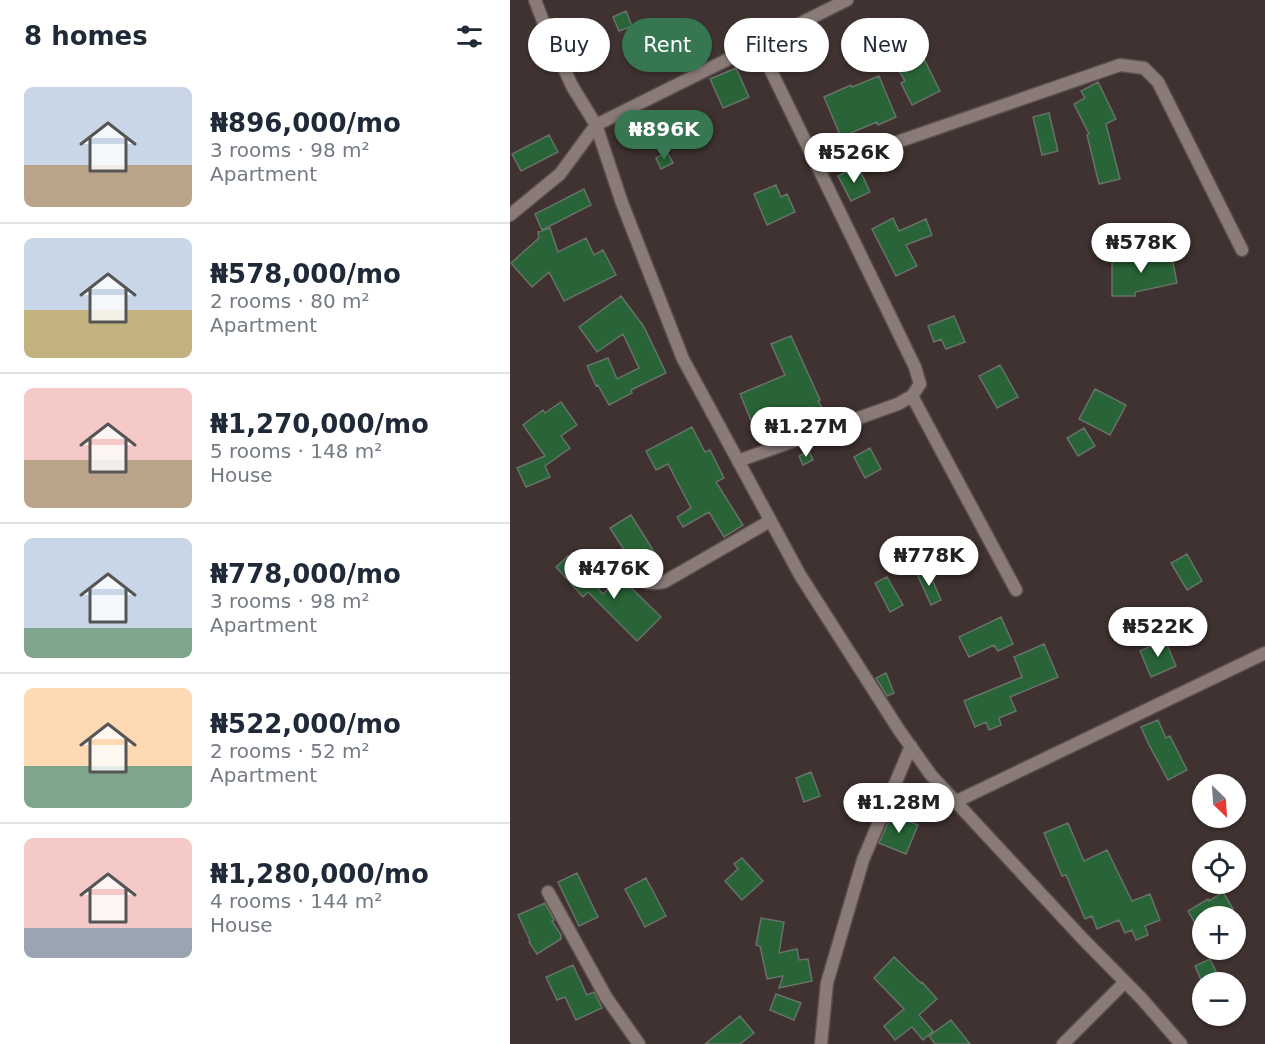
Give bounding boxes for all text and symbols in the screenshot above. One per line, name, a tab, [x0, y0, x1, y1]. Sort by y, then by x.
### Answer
chip: Buy	[528, 18, 610, 72]
chip: Rent	[622, 18, 712, 72]
chip: Filters	[724, 18, 829, 72]
chip: New	[841, 18, 929, 72]
icon: filters	[453, 20, 486, 53]
text: 8 homes	[24, 21, 148, 51]
text: ₦896,000/mo	[210, 108, 401, 138]
pin: ₦896K	[622, 110, 706, 161]
icon: home	[72, 111, 144, 183]
text: ₦896K	[628, 117, 700, 141]
pin: ₦526K	[812, 133, 896, 184]
text: 3 rooms · 98 m²	[210, 138, 370, 162]
text: ₦526K	[818, 140, 890, 164]
text: Apartment	[210, 162, 317, 186]
pin: ₦578K	[1099, 223, 1183, 274]
text: ₦578K	[1105, 230, 1177, 254]
text: ₦578,000/mo	[210, 259, 401, 289]
icon: home	[72, 262, 144, 334]
text: 2 rooms · 80 m²	[210, 289, 370, 313]
text: Apartment	[210, 313, 317, 337]
pin: ₦1.27M	[757, 407, 855, 458]
text: ₦1,270,000/mo	[210, 409, 429, 439]
icon: home	[72, 412, 144, 484]
text: ₦1.27M	[764, 414, 848, 438]
text: 5 rooms · 148 m²	[210, 439, 382, 463]
text: House	[210, 463, 273, 487]
pin: ₦778K	[887, 536, 971, 587]
text: ₦778K	[893, 543, 965, 567]
pin: ₦476K	[572, 549, 656, 600]
text: ₦476K	[578, 556, 650, 580]
text: ₦778,000/mo	[210, 559, 401, 589]
icon: home	[72, 562, 144, 634]
text: 3 rooms · 98 m²	[210, 589, 370, 613]
pin: ₦522K	[1116, 607, 1200, 658]
text: Apartment	[210, 613, 317, 637]
text: ₦522K	[1122, 614, 1194, 638]
text: ₦522,000/mo	[210, 709, 401, 739]
icon: home	[72, 712, 144, 784]
text: 2 rooms · 52 m²	[210, 739, 370, 763]
text: Apartment	[210, 763, 317, 787]
north arrow	[1192, 774, 1246, 828]
map controls	[1192, 774, 1246, 1026]
pin: ₦1.28M	[850, 783, 948, 834]
text: ₦1.28M	[857, 790, 941, 814]
button: locate	[1192, 840, 1246, 894]
text: ₦1,280,000/mo	[210, 859, 429, 889]
icon: home	[72, 862, 144, 934]
text: 4 rooms · 144 m²	[210, 889, 382, 913]
button: +	[1192, 906, 1246, 960]
text: House	[210, 913, 273, 937]
button: −	[1192, 972, 1246, 1026]

